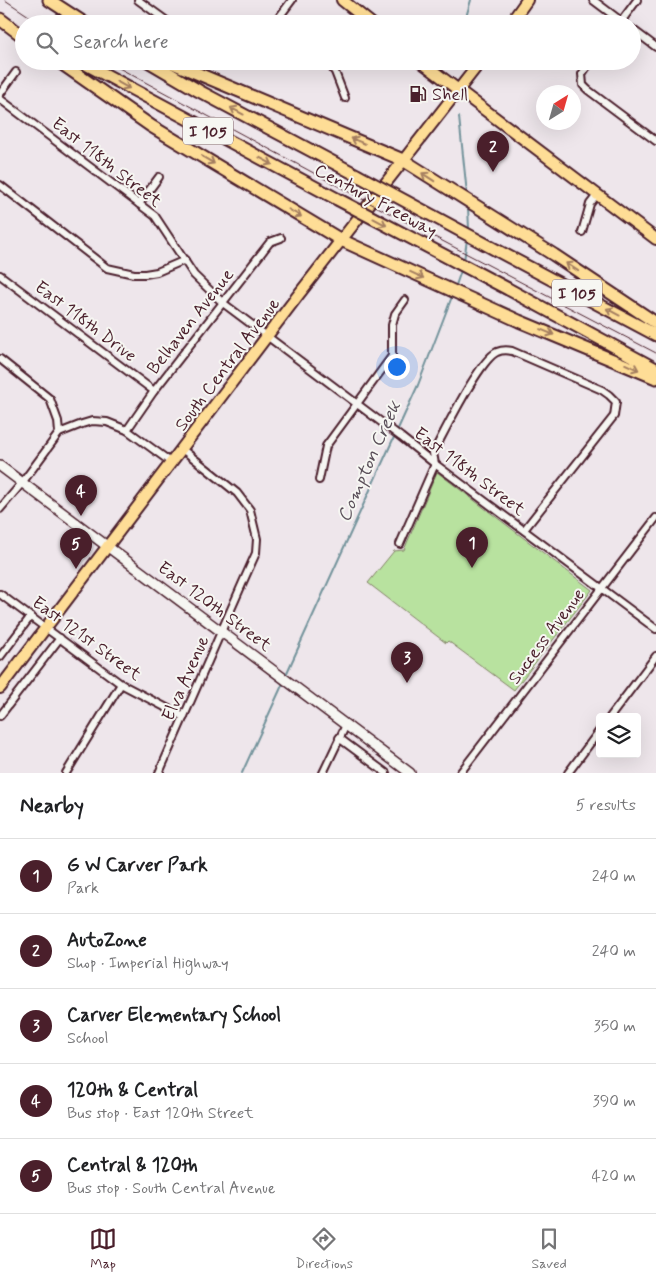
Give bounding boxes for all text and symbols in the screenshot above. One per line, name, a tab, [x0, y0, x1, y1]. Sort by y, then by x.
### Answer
search box	[15, 15, 641, 70]
icon: search	[33, 29, 61, 57]
text: Search here	[73, 30, 169, 55]
one-way arrow	[115, 81, 130, 90]
place label: Shell	[432, 83, 468, 107]
fuel station icon: Shell	[408, 84, 428, 104]
north arrow	[536, 85, 581, 130]
one-way arrow	[229, 106, 244, 116]
street label: East 118th Street	[46, 112, 167, 214]
road number: I 105	[183, 118, 233, 144]
pin: 2	[477, 131, 509, 172]
one-way arrow	[351, 135, 366, 145]
one-way arrow	[200, 156, 214, 166]
one-way arrow	[259, 157, 273, 167]
street label: Century Freeway	[310, 158, 441, 243]
one-way arrow	[422, 172, 436, 182]
one-way arrow	[288, 209, 302, 219]
one-way arrow	[373, 217, 388, 227]
one-way arrow	[565, 262, 579, 272]
street label: Belhaven Avenue	[142, 264, 240, 380]
one-way arrow	[409, 271, 424, 281]
street label: East 118th Drive	[30, 276, 141, 368]
road number: I 105	[552, 280, 602, 306]
street label: South Central Avenue	[170, 293, 286, 436]
one-way arrow	[606, 307, 621, 316]
one-way arrow	[539, 328, 554, 338]
your location	[384, 354, 410, 380]
one-way arrow	[624, 363, 639, 373]
water label: Compton Creek	[332, 396, 408, 526]
street label: East 118th Street	[409, 422, 530, 522]
pin: 4	[65, 475, 97, 516]
pin: 1	[456, 527, 488, 568]
pin: 5	[60, 528, 92, 569]
street label: East 120th Street	[153, 556, 276, 658]
street label: Success Avenue	[503, 584, 591, 689]
street label: East 121st Street	[27, 591, 146, 687]
street label: Elva Avenue	[156, 632, 215, 725]
pin: 3	[391, 642, 423, 683]
map controls	[596, 713, 641, 758]
button: layers	[596, 713, 641, 758]
text: Nearby	[20, 792, 84, 820]
text: 5 results	[576, 795, 636, 816]
text: G W Carver Park	[67, 853, 208, 878]
text: 1	[32, 866, 40, 887]
text: 240 m	[592, 866, 636, 887]
text: Park	[67, 878, 99, 899]
text: AutoZone	[67, 928, 147, 953]
text: 2	[32, 941, 40, 962]
text: 240 m	[592, 941, 636, 962]
text: Shop · Imperial Highway	[67, 953, 229, 974]
text: Carver Elementary School	[67, 1003, 281, 1028]
text: 3	[32, 1016, 40, 1037]
text: 350 m	[594, 1016, 636, 1037]
text: School	[67, 1028, 108, 1049]
text: 120th & Central	[67, 1078, 198, 1103]
text: 4	[31, 1091, 41, 1112]
text: 390 m	[593, 1091, 636, 1112]
text: Bus stop · East 120th Street	[67, 1103, 254, 1124]
text: Central & 120th	[67, 1153, 198, 1178]
text: 5	[31, 1166, 41, 1187]
text: 420 m	[592, 1166, 636, 1187]
text: Bus stop · South Central Avenue	[67, 1178, 275, 1199]
tab: Map	[89, 1225, 117, 1273]
tab: Directions	[296, 1225, 353, 1273]
tab: Saved	[531, 1225, 567, 1273]

